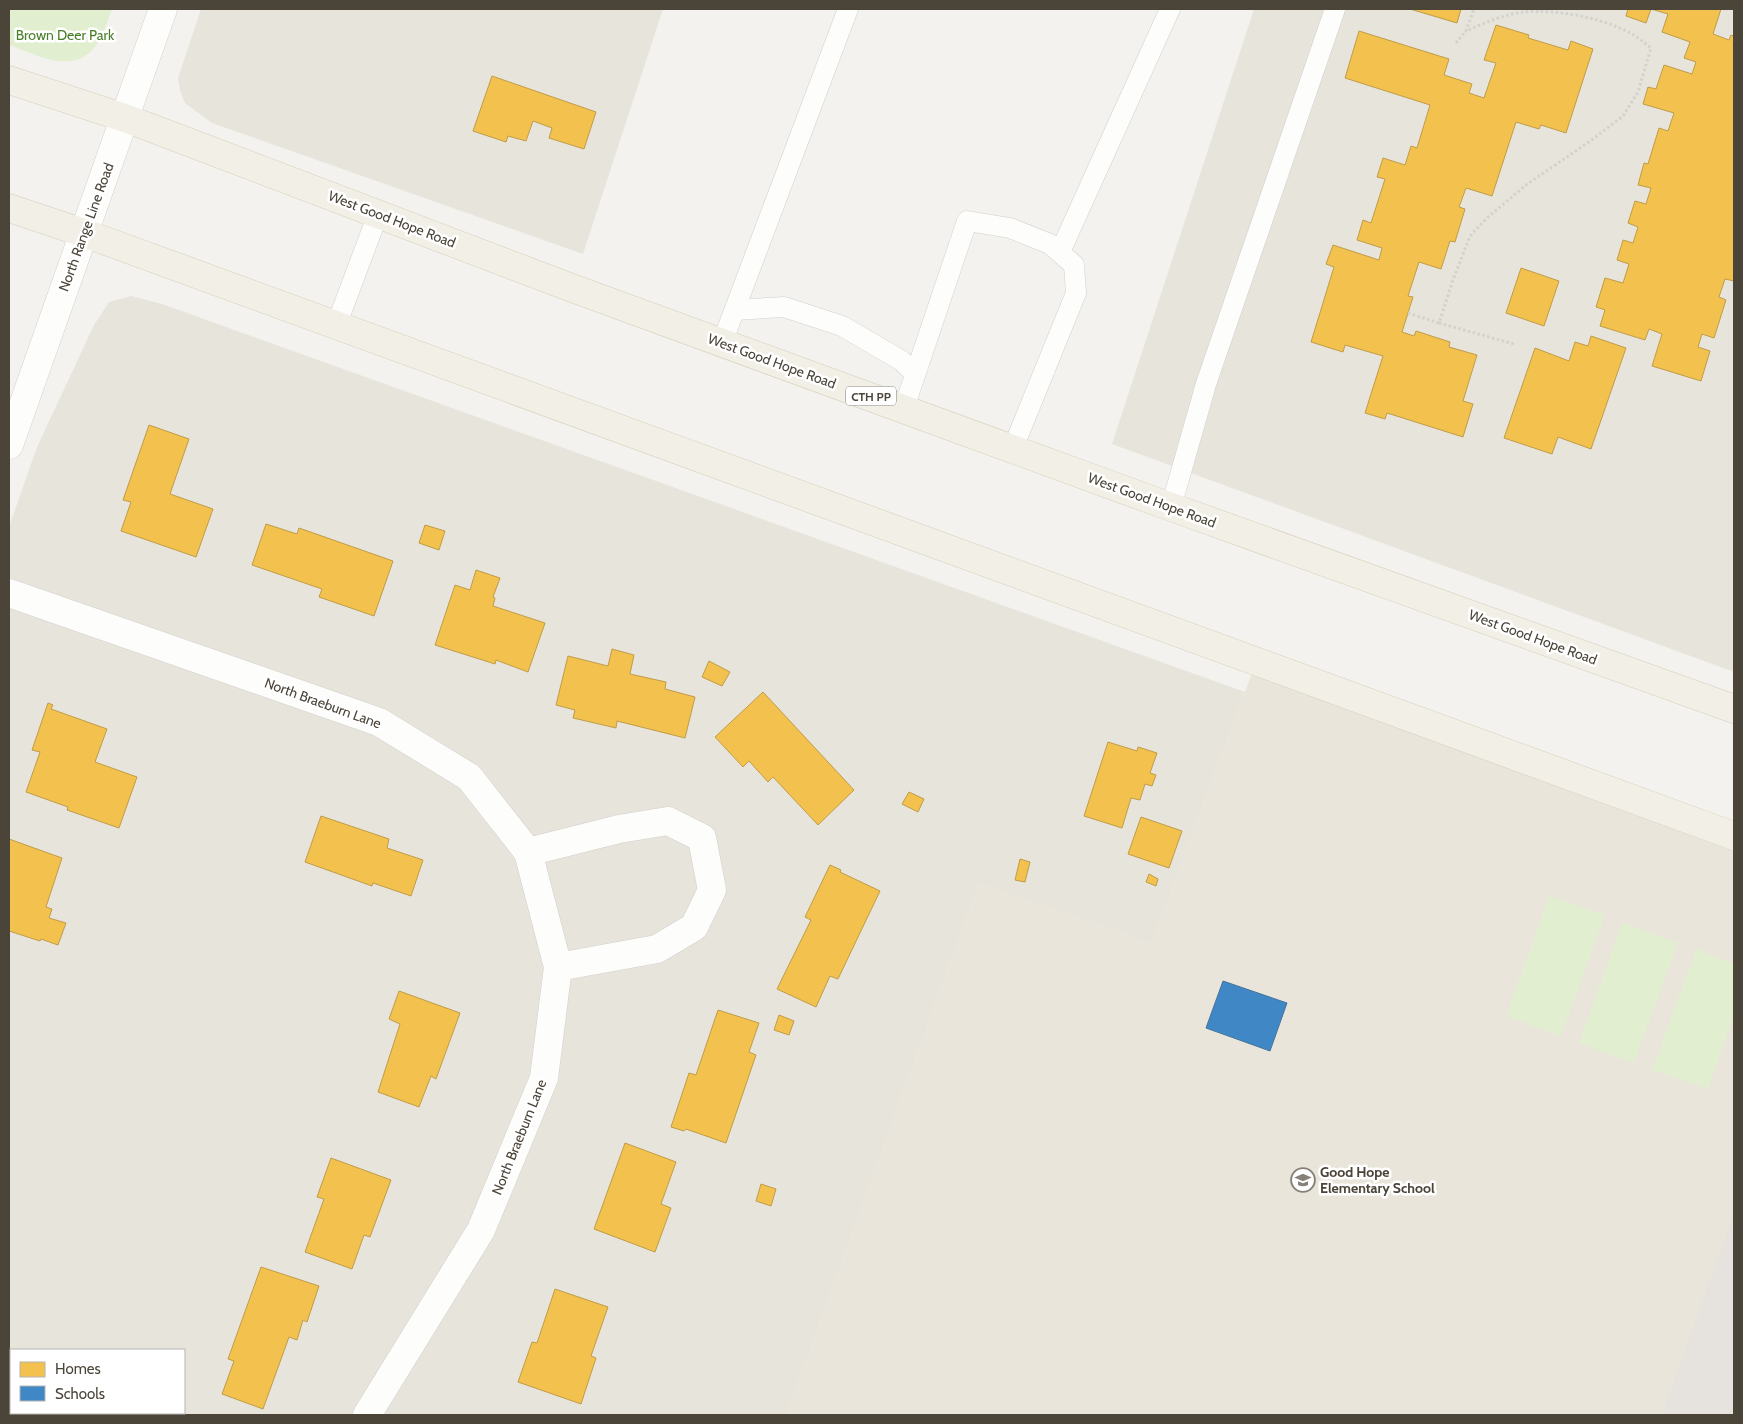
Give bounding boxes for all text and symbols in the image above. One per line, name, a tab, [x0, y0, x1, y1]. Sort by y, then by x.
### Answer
park label: Brown Deer Park	[16, 26, 115, 44]
street label: North Range Line Road	[54, 160, 118, 294]
street label: West Good Hope Road	[326, 186, 458, 252]
street label: West Good Hope Road	[705, 329, 839, 393]
road number: CTH PP	[846, 386, 896, 406]
street label: West Good Hope Road	[1085, 468, 1219, 532]
street label: West Good Hope Road	[1466, 605, 1600, 669]
street label: North Braeburn Lane	[262, 674, 384, 732]
street label: North Braeburn Lane	[488, 1077, 550, 1197]
place label: Good Hope Elementary School	[1320, 1163, 1435, 1197]
school or university icon: Good Hope Elementary School	[1290, 1167, 1316, 1193]
legend	[10, 1349, 185, 1414]
text: Homes	[55, 1360, 101, 1378]
text: Schools	[55, 1385, 105, 1403]

